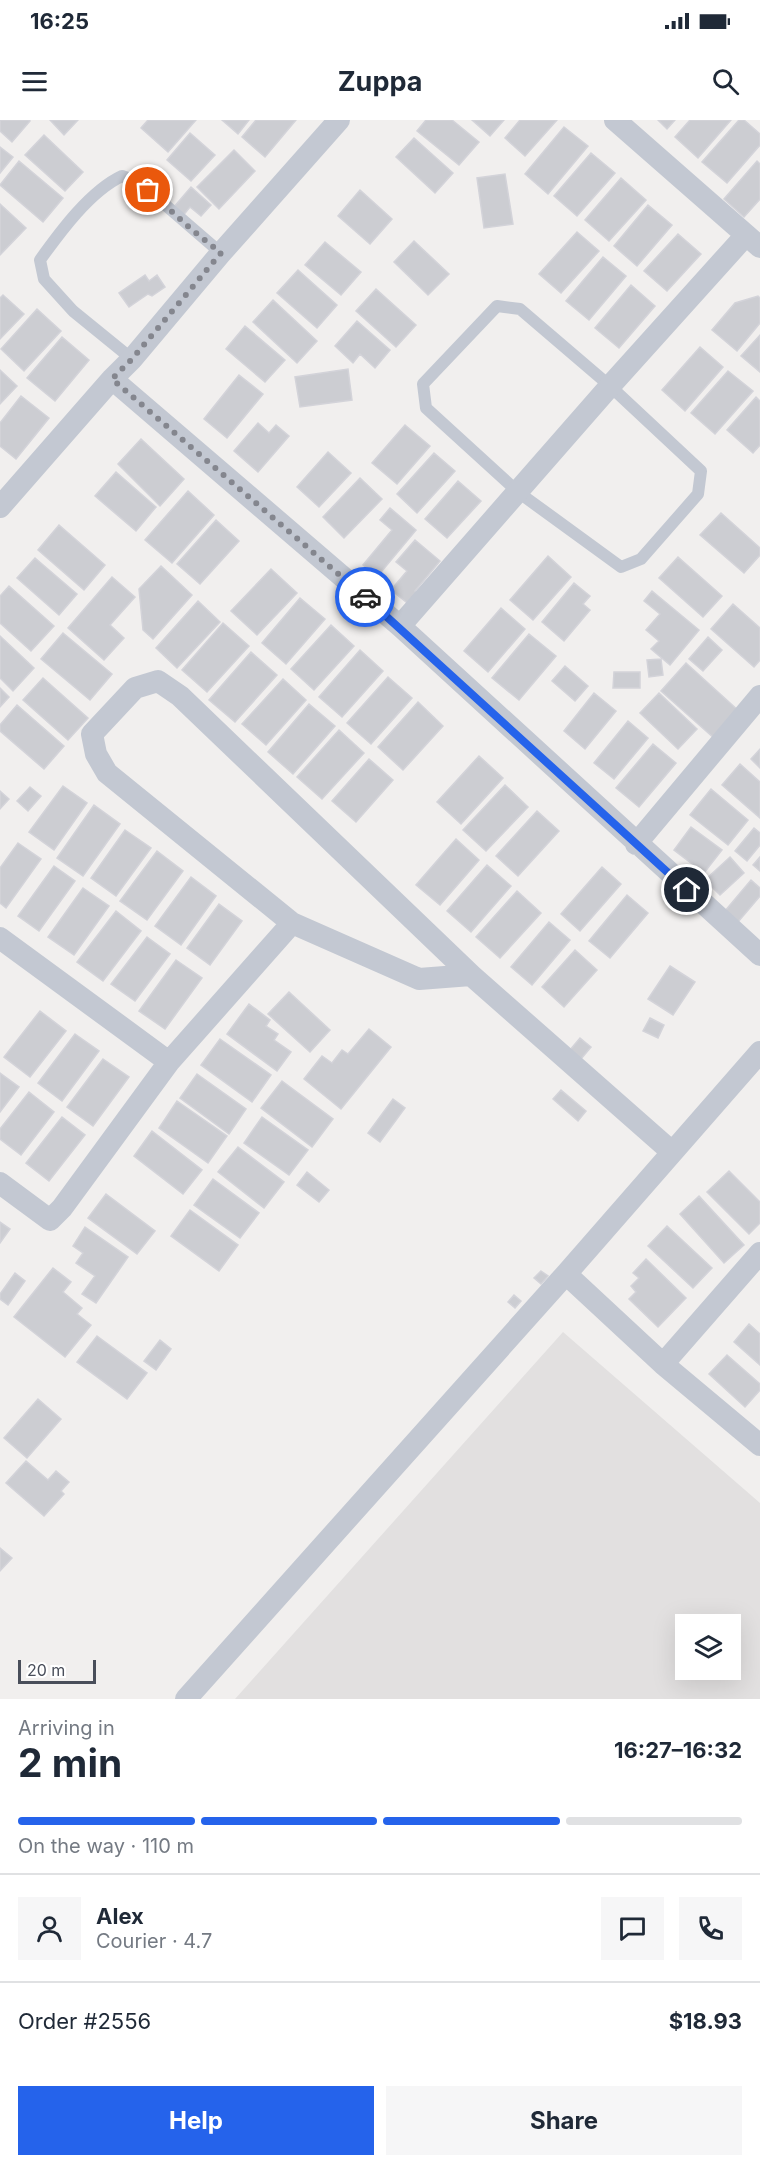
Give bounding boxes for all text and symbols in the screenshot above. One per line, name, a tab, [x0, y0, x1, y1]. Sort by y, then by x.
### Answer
text: 16:25	[30, 8, 89, 34]
icon: menu	[18, 65, 51, 98]
text: Zuppa	[338, 65, 422, 98]
icon: search	[709, 65, 742, 98]
pin	[122, 164, 173, 215]
icon: bag	[131, 173, 164, 206]
courier	[335, 567, 395, 627]
icon: car	[349, 581, 382, 614]
pin	[661, 864, 712, 915]
icon: home	[670, 873, 703, 906]
map controls	[675, 1614, 741, 1680]
button: layers	[675, 1614, 741, 1680]
scale bar	[18, 1657, 96, 1684]
text: 20 m	[27, 1660, 65, 1680]
text: Arriving in	[18, 1716, 115, 1740]
text: 16:27–16:32	[614, 1737, 742, 1763]
text: 2 min	[18, 1739, 122, 1786]
text: On the way · 110 m	[18, 1834, 194, 1858]
button: person	[18, 1897, 81, 1960]
button: chat	[601, 1897, 664, 1960]
button: phone	[679, 1897, 742, 1960]
text: Alex	[96, 1903, 144, 1929]
text: Courier · 4.7	[96, 1929, 212, 1953]
text: Order #2556	[18, 2008, 151, 2034]
text: $18.93	[669, 2008, 742, 2034]
button: Help	[18, 2086, 374, 2155]
button: Share	[386, 2086, 742, 2155]

